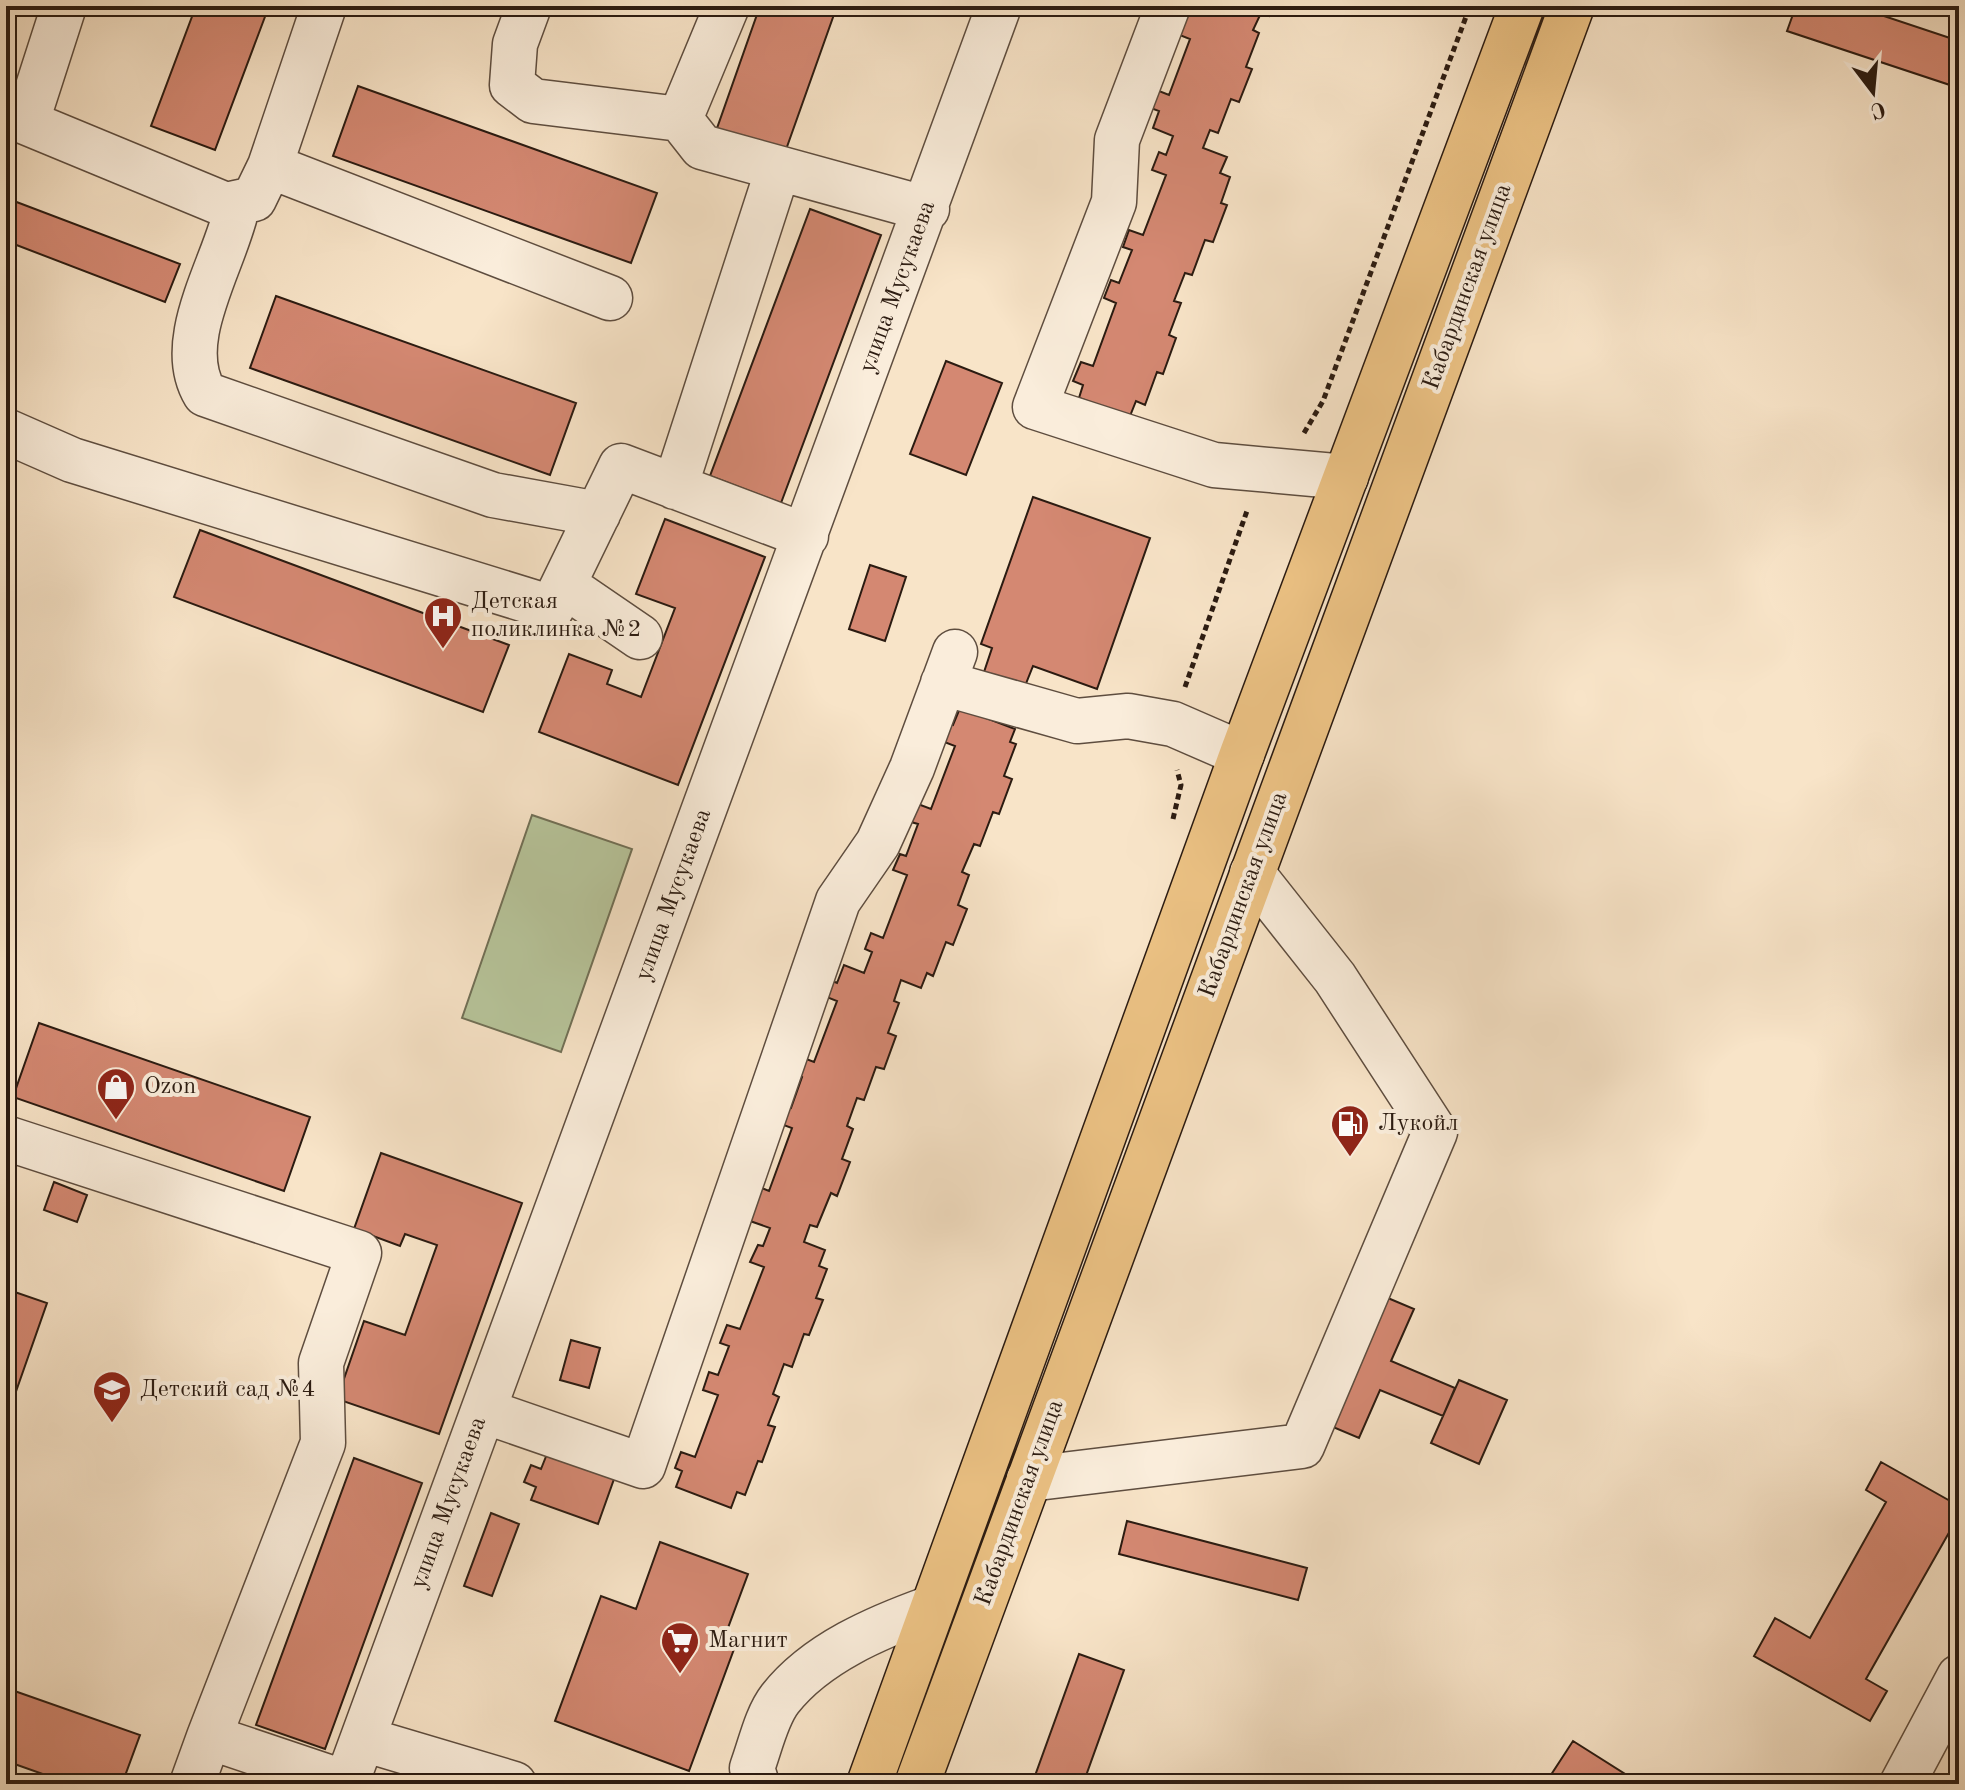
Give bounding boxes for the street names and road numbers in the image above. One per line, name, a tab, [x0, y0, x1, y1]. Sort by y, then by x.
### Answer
street label: Кабардинская улица	[1420, 181, 1517, 393]
street label: улица Мусукаева	[856, 198, 940, 376]
street label: Кабардинская улица	[1196, 789, 1293, 1001]
street label: улица Мусукаева	[632, 806, 716, 984]
street label: Кабардинская улица	[972, 1397, 1069, 1609]
street label: улица Мусукаева	[407, 1414, 491, 1592]

